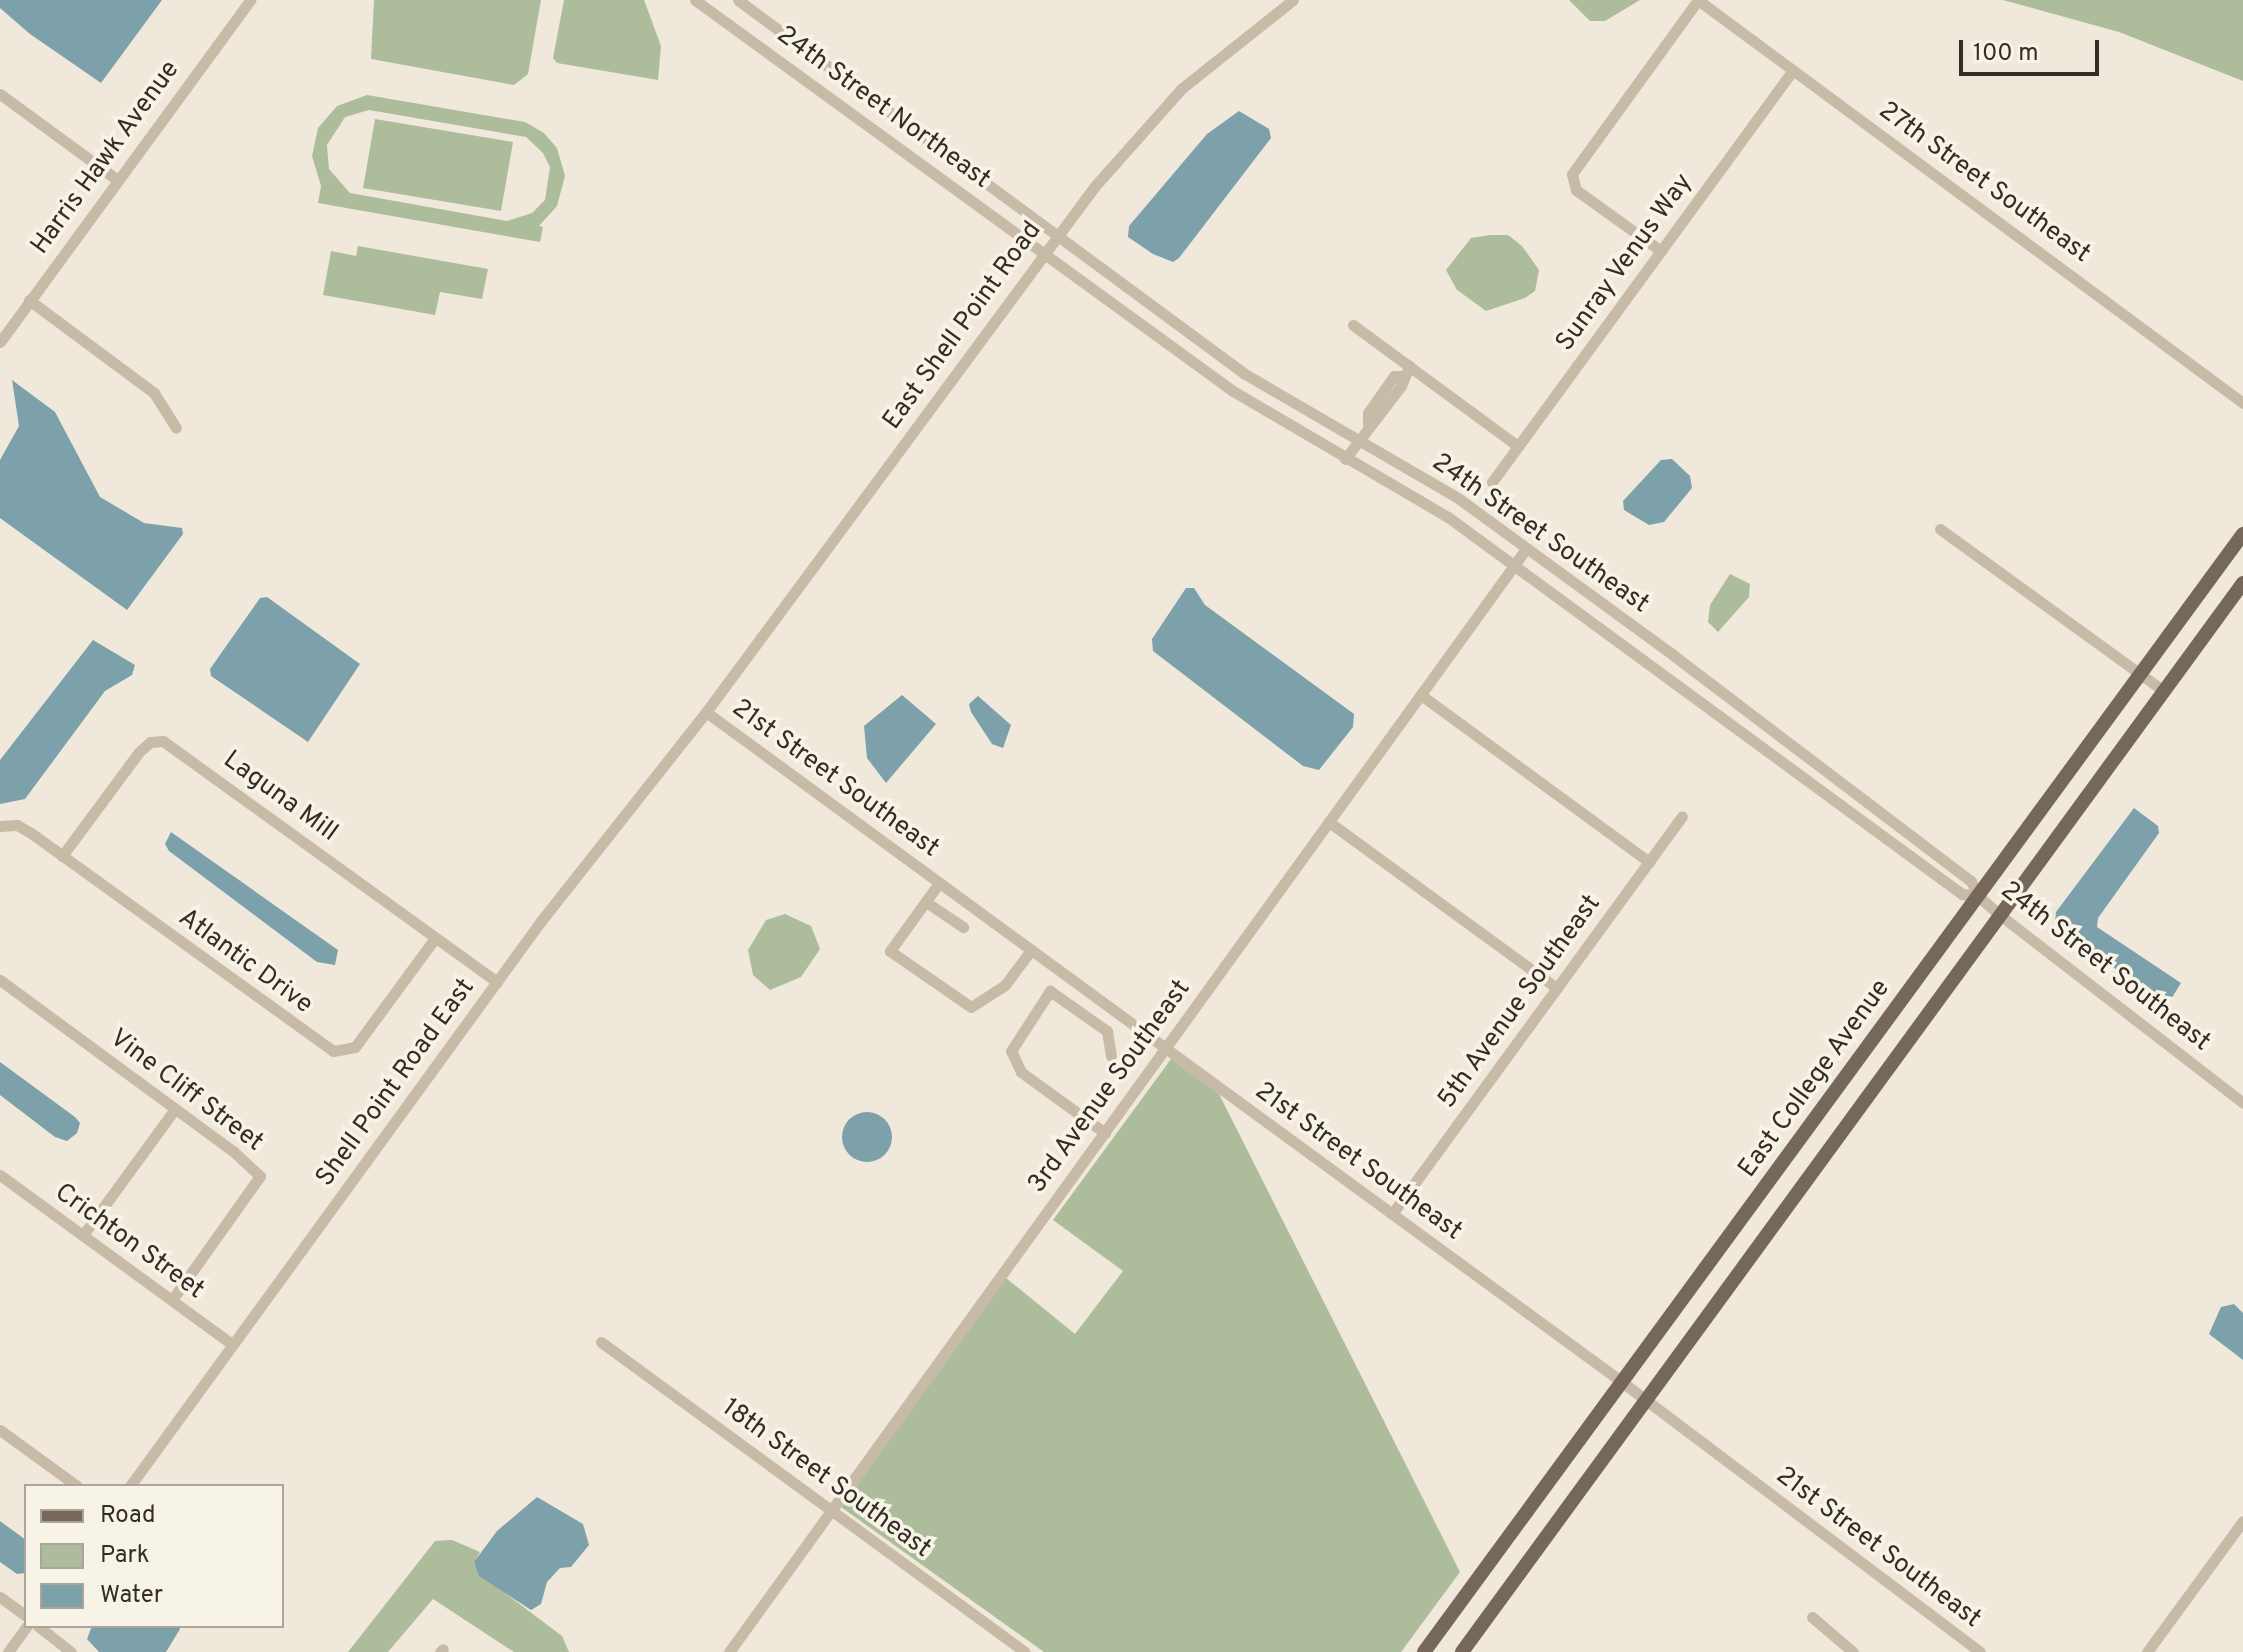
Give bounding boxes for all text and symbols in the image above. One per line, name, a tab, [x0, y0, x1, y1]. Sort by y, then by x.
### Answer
street label: 24th Street Northeast	[770, 20, 996, 196]
scale bar	[1963, 24, 2103, 74]
text: 100 m	[1973, 39, 2039, 69]
street label: Harris Hawk Avenue	[25, 55, 187, 261]
street label: 27th Street Southeast	[1872, 96, 2096, 270]
street label: Sunray Venus Way	[1550, 168, 1700, 358]
street label: East Shell Point Road	[877, 216, 1049, 436]
street label: 24th Street Southeast	[1426, 447, 1654, 621]
street label: 21st Street Southeast	[725, 693, 945, 865]
street label: Laguna Mill	[217, 745, 343, 849]
street label: 24th Street Southeast	[1994, 875, 2216, 1059]
street label: 5th Avenue Southeast	[1432, 889, 1608, 1115]
street label: Atlantic Drive	[172, 903, 318, 1021]
street label: Shell Point Road East	[310, 973, 482, 1193]
street label: 3rd Avenue Southeast	[1022, 974, 1198, 1200]
street label: East College Avenue	[1732, 974, 1898, 1184]
street label: Vine Cliff Street	[103, 1023, 269, 1159]
street label: 21st Street Southeast	[1248, 1076, 1468, 1248]
street label: Crichton Street	[48, 1177, 210, 1307]
street label: 18th Street Southeast	[715, 1393, 937, 1565]
street label: 21st Street Southeast	[1769, 1461, 1987, 1635]
legend	[24, 1484, 284, 1628]
text: Road	[100, 1501, 156, 1531]
text: Park	[100, 1541, 150, 1571]
text: Water	[100, 1581, 163, 1611]

